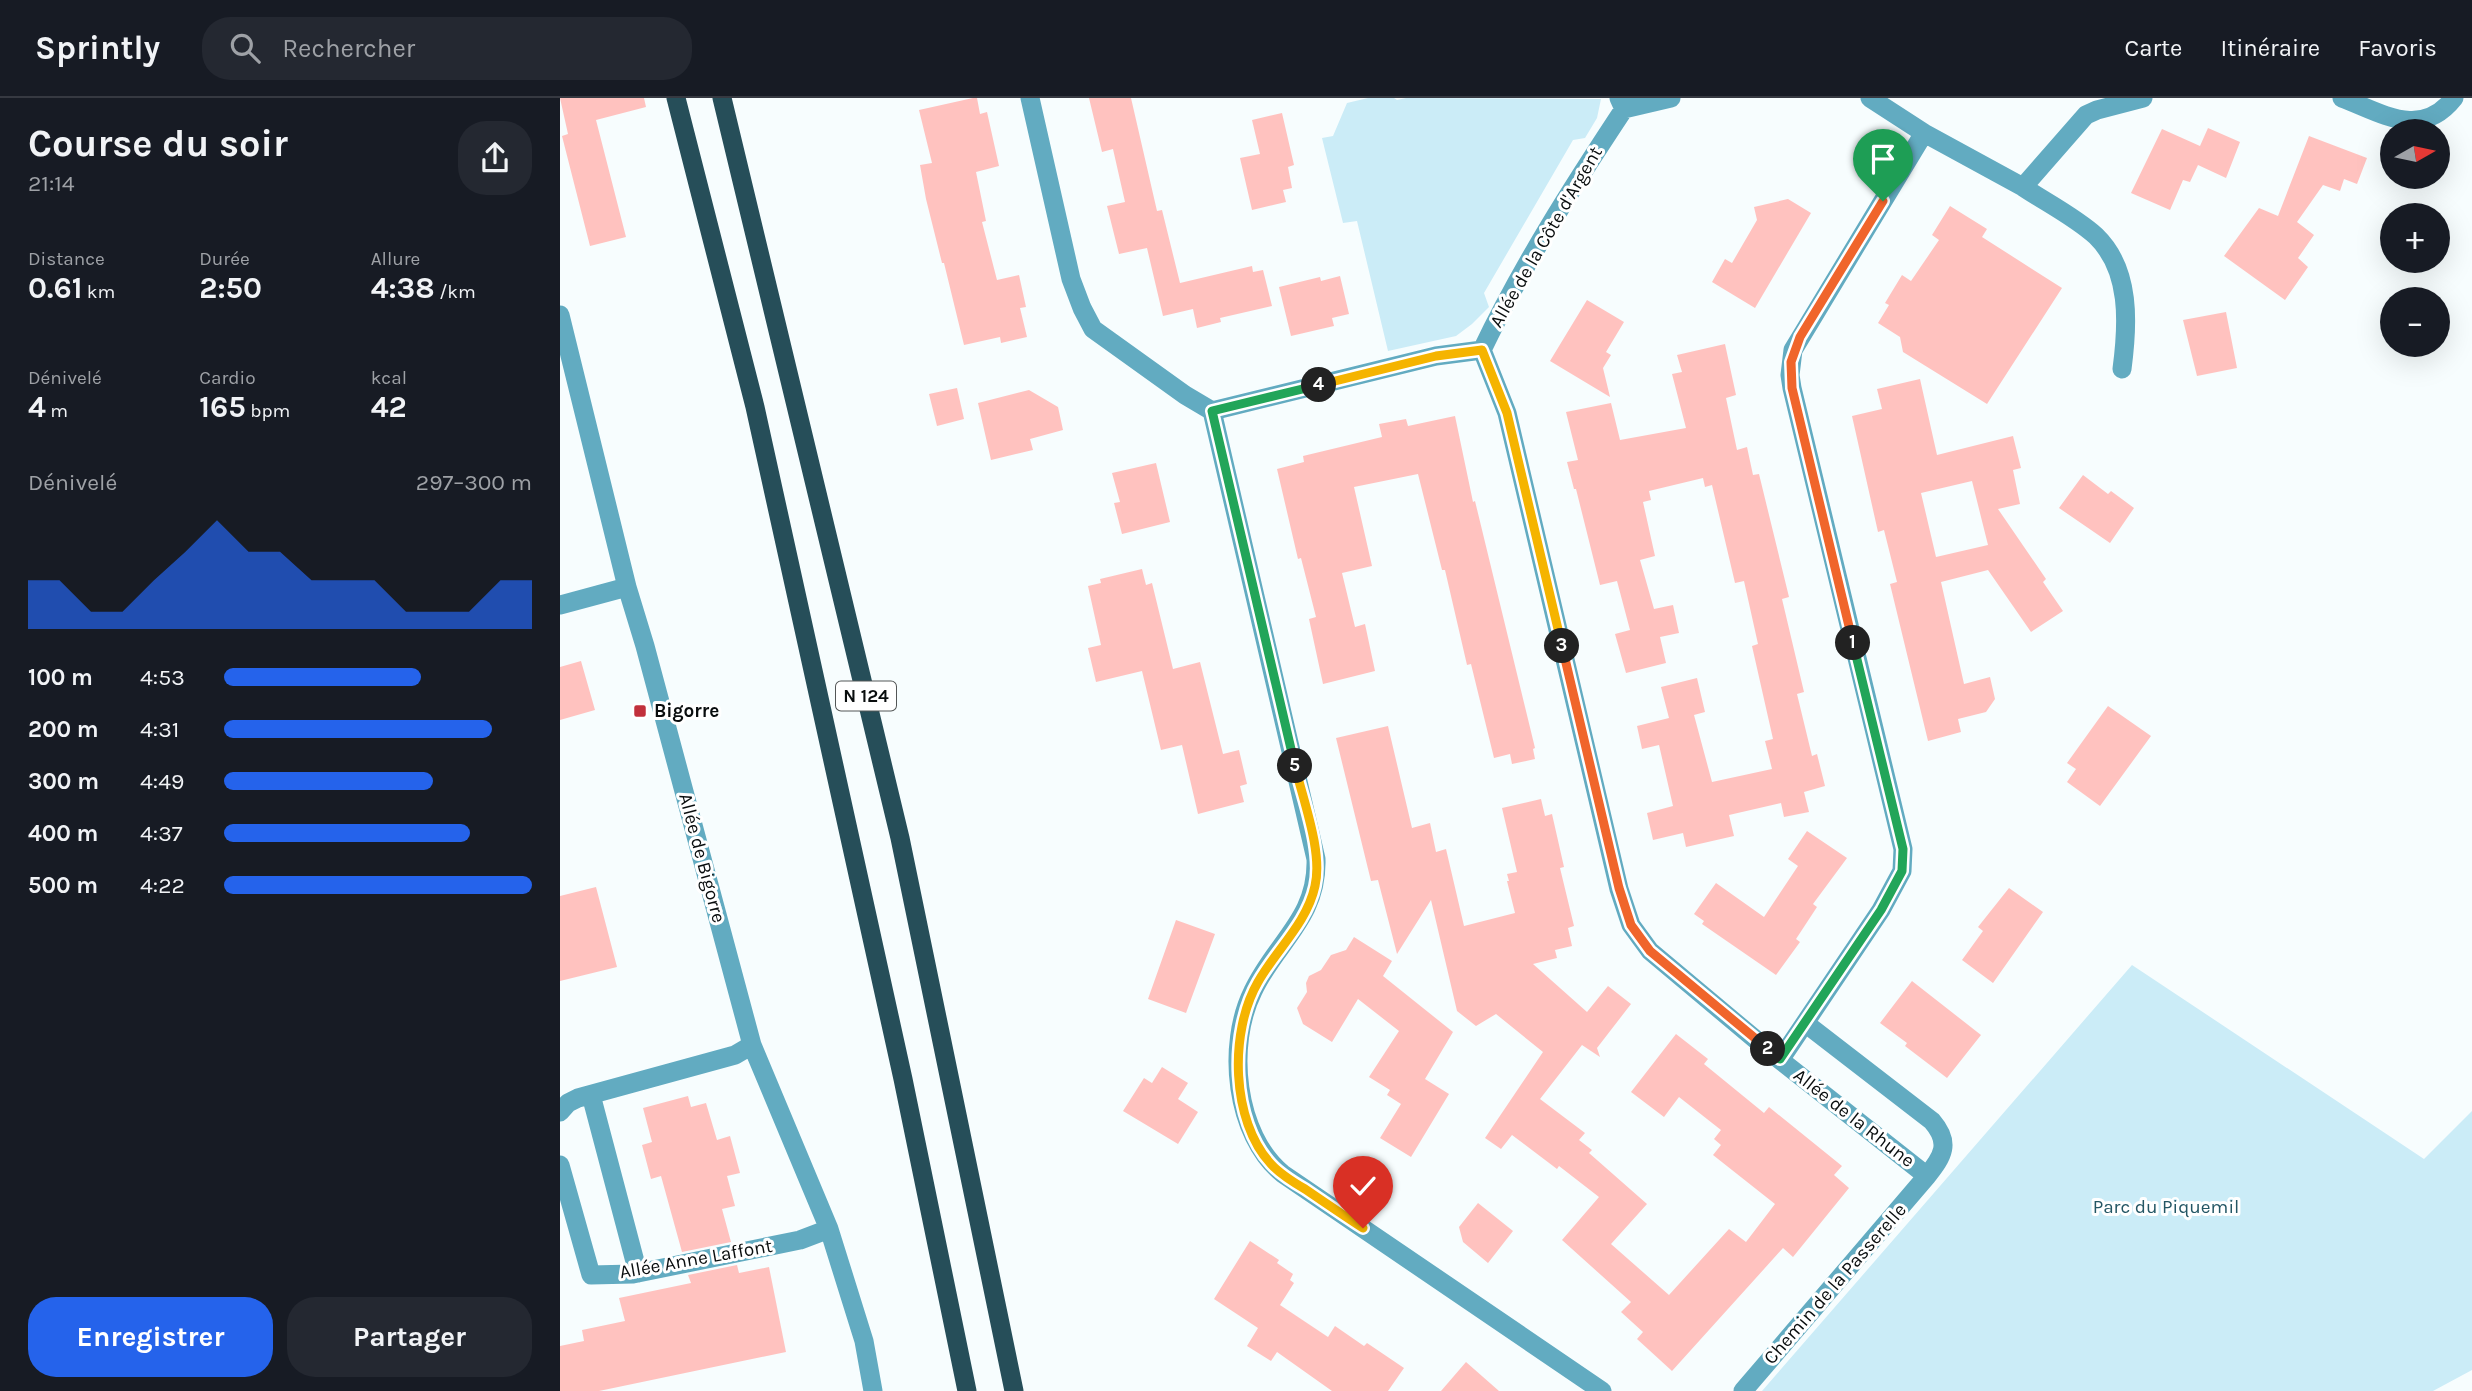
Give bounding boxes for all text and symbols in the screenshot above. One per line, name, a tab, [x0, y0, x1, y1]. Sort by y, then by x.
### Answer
search box	[202, 17, 692, 80]
text: Sprintly	[35, 29, 160, 67]
icon: search	[226, 29, 264, 67]
text: Rechercher	[282, 33, 415, 64]
text: Carte	[2124, 34, 2182, 62]
text: Itinéraire	[2220, 34, 2320, 62]
text: Favoris	[2358, 34, 2437, 62]
north arrow	[2380, 119, 2450, 189]
map controls	[2380, 119, 2450, 357]
text: Course du soir	[28, 121, 288, 166]
button: share	[458, 121, 532, 195]
pin	[1853, 129, 1913, 201]
icon: arrive	[1864, 140, 1902, 178]
street label: Allée de la Côte d'Argent	[1485, 143, 1607, 331]
text: 21:14	[28, 170, 75, 197]
button: +	[2380, 203, 2450, 273]
text: Distance	[28, 248, 105, 270]
text: Durée	[199, 248, 250, 270]
text: Allure	[371, 248, 420, 270]
text: 0.61	[28, 270, 82, 306]
text: 2:50	[199, 270, 262, 306]
text: 4:38	[371, 270, 435, 306]
text: km	[82, 281, 115, 303]
text: /km	[435, 281, 476, 303]
button: −	[2380, 287, 2450, 357]
text: Dénivelé	[28, 367, 102, 389]
text: Cardio	[199, 367, 256, 389]
text: kcal	[371, 367, 407, 389]
pin: 4	[1302, 368, 1336, 402]
text: 4	[1313, 373, 1324, 395]
text: 4	[28, 389, 46, 425]
text: 165	[199, 389, 246, 425]
text: 42	[371, 389, 407, 425]
text: m	[46, 400, 68, 422]
text: bpm	[246, 400, 290, 422]
text: Dénivelé	[28, 469, 117, 496]
text: 297–300 m	[416, 469, 532, 496]
pin: 1	[1836, 626, 1870, 660]
pin: 3	[1544, 628, 1580, 664]
text: 1	[1849, 631, 1856, 653]
text: 3	[1556, 634, 1567, 656]
text: 100 m	[28, 664, 93, 691]
text: 4:53	[140, 664, 185, 691]
road number: N 124	[836, 682, 896, 710]
place label: Bigorre	[654, 700, 719, 722]
marker: Bigorre	[632, 703, 648, 719]
text: 200 m	[28, 716, 99, 743]
text: 4:31	[140, 716, 179, 743]
pin: 5	[1278, 748, 1312, 784]
text: 5	[1289, 754, 1300, 776]
text: 300 m	[28, 768, 99, 795]
text: 4:49	[140, 768, 184, 795]
street label: Allée de Bigorre	[674, 791, 730, 925]
text: 400 m	[28, 820, 98, 847]
text: 4:37	[140, 820, 183, 847]
text: 500 m	[28, 872, 98, 899]
text: 4:22	[140, 872, 185, 899]
pin: 2	[1750, 1032, 1786, 1066]
text: 2	[1762, 1037, 1773, 1059]
street label: Allée de la Rhune	[1789, 1064, 1919, 1172]
pin	[1333, 1156, 1393, 1228]
icon: check	[1344, 1167, 1382, 1205]
park label: Parc du Piquemil	[2093, 1196, 2239, 1218]
street label: Chemin de la Passerelle	[1759, 1199, 1911, 1369]
street label: Allée Anne Laffont	[618, 1235, 774, 1283]
button: Enregistrer	[28, 1297, 273, 1377]
button: Partager	[287, 1297, 532, 1377]

